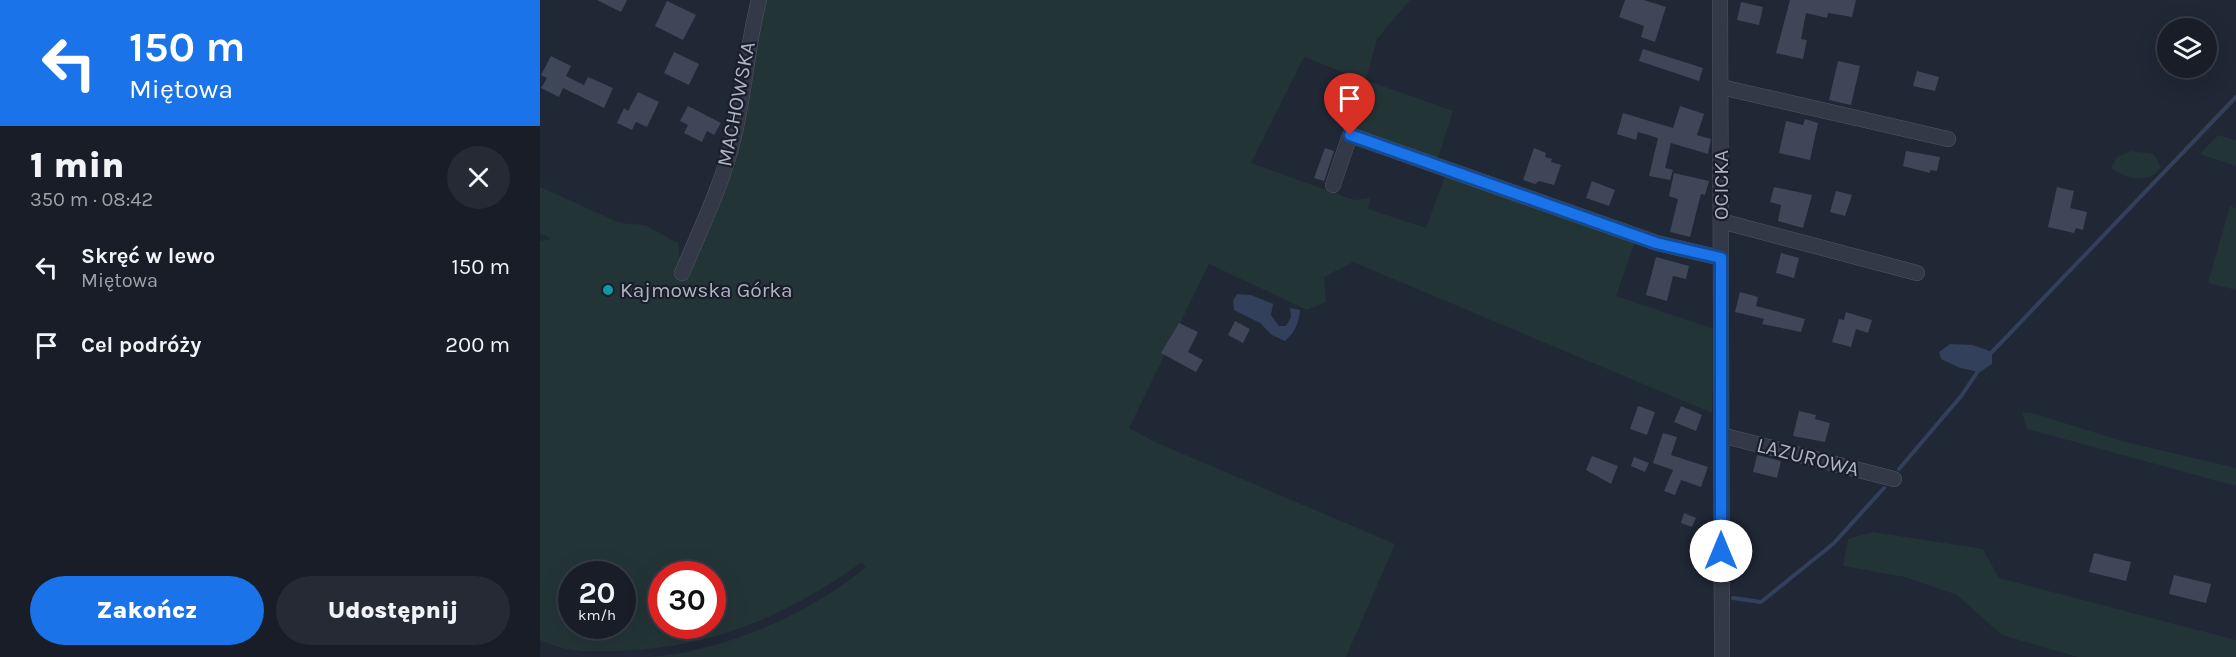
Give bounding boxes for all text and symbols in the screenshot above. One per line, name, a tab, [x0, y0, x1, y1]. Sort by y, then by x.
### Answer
map controls	[2157, 18, 2217, 78]
button: layers	[2157, 18, 2217, 78]
text: 150 m	[129, 22, 245, 72]
icon: left	[30, 24, 108, 102]
street label: MACHOWSKA	[712, 40, 760, 168]
text: Miętowa	[129, 73, 233, 105]
pin	[1324, 73, 1375, 135]
icon: arrive	[1333, 82, 1366, 115]
text: 1 min	[30, 144, 124, 186]
button: close	[447, 146, 510, 209]
street label: OCICKA	[1709, 150, 1733, 220]
text: 350 m · 08:42	[30, 188, 153, 211]
text: Skręć w lewo	[81, 243, 215, 269]
icon: left	[30, 251, 63, 284]
text: 150 m	[451, 254, 510, 280]
text: Miętowa	[81, 269, 158, 292]
place label: Kajmowska Górka	[620, 278, 793, 302]
marker: Kajmowska Górka	[601, 283, 615, 297]
icon: arrive	[30, 329, 63, 362]
text: Cel podróży	[81, 332, 201, 358]
text: 200 m	[445, 332, 510, 358]
street label: LAZUROWA	[1754, 433, 1862, 481]
position arrow	[1689, 519, 1753, 583]
speed limit sign: 30	[648, 561, 726, 639]
text: 20	[578, 575, 616, 611]
button: Zakończ	[30, 576, 264, 645]
button: Udostępnij	[276, 576, 510, 645]
text: km/h	[578, 606, 616, 624]

